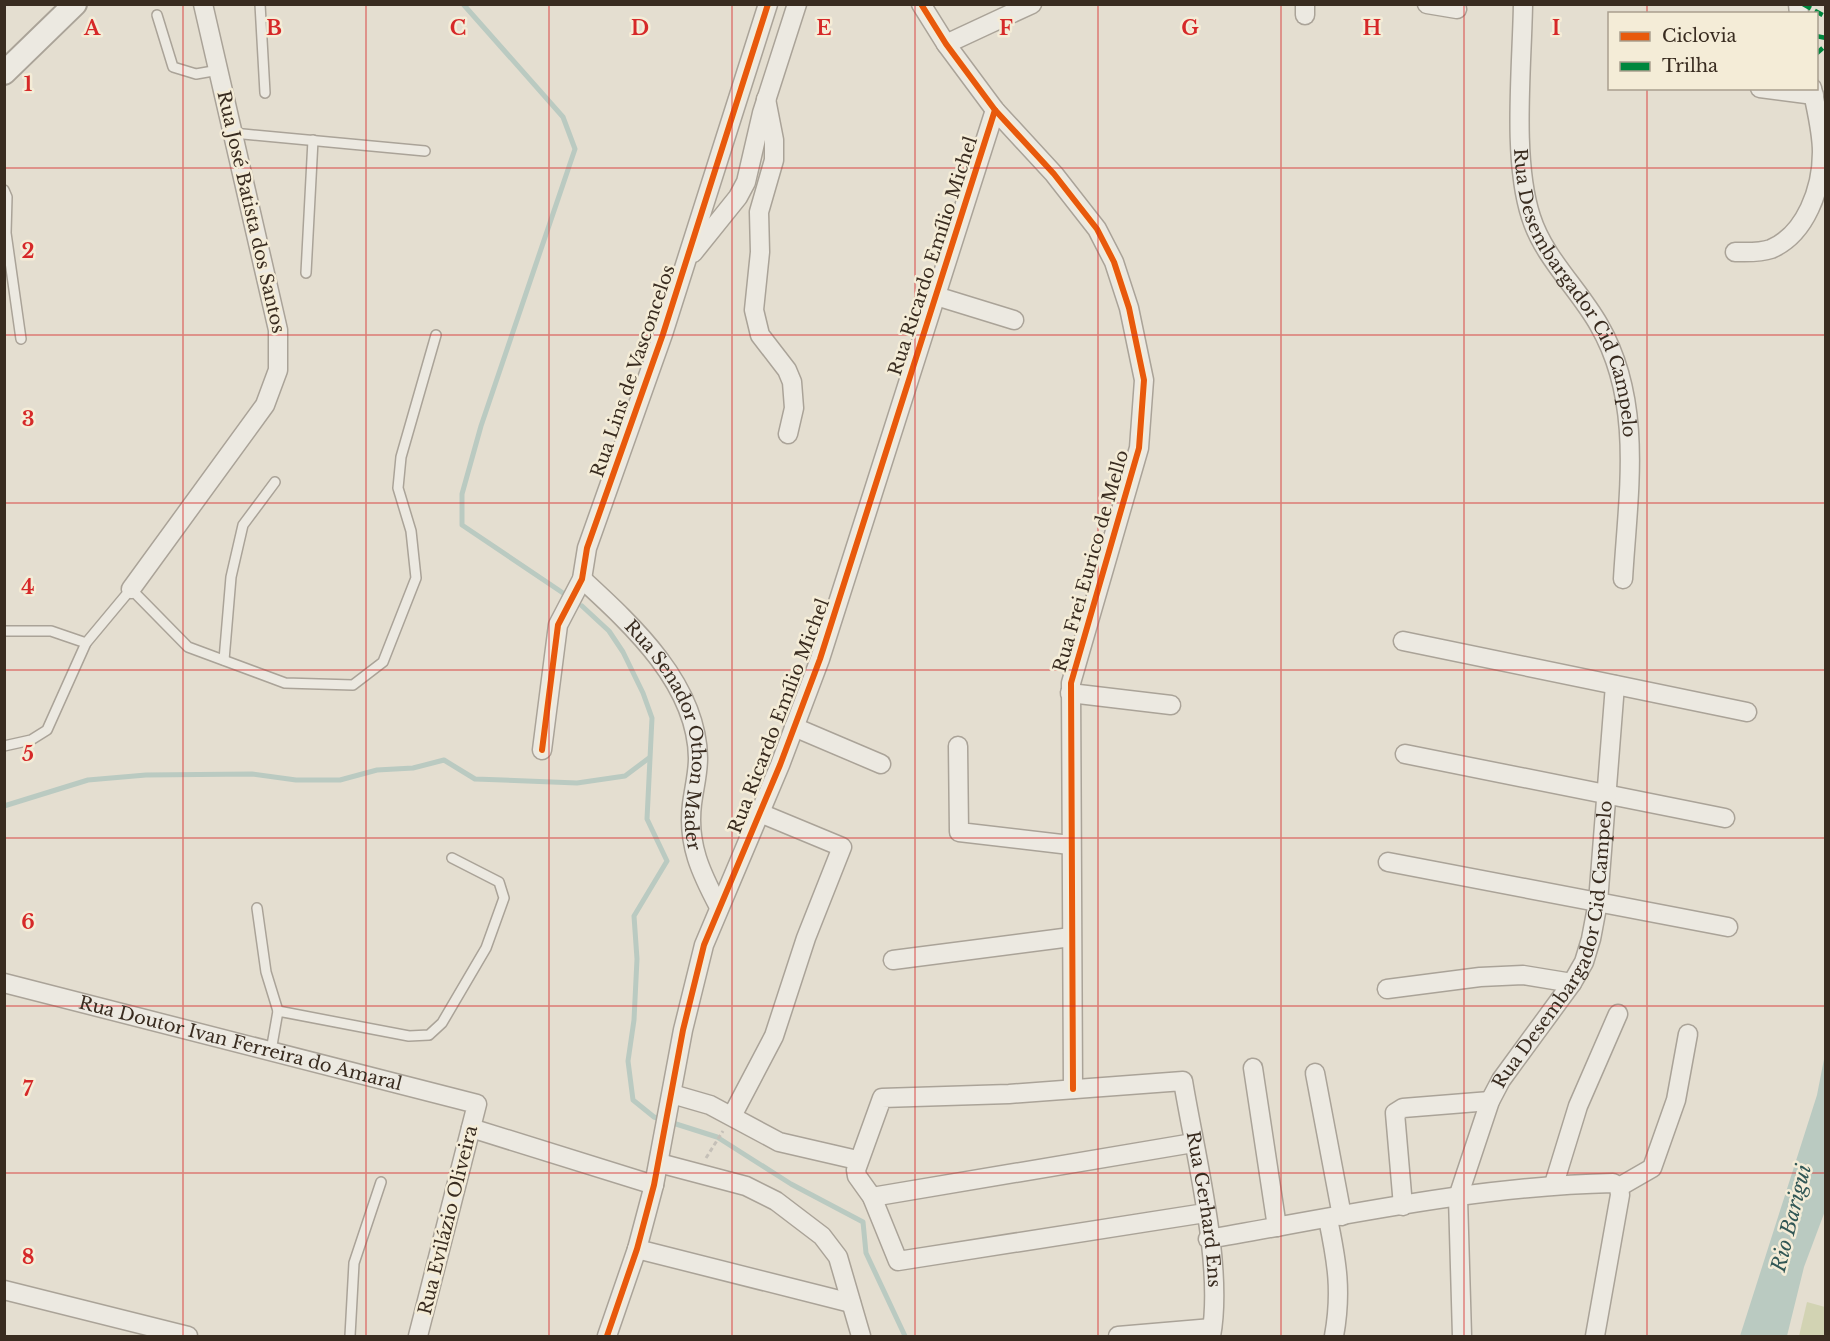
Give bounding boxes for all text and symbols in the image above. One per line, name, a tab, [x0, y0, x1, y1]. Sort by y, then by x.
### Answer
legend	[1608, 12, 1818, 90]
text: A	[83, 16, 101, 40]
text: B	[266, 16, 282, 40]
text: C	[450, 16, 466, 40]
text: D	[631, 16, 649, 40]
text: E	[816, 16, 832, 40]
text: F	[999, 16, 1013, 40]
text: G	[1181, 16, 1199, 40]
text: H	[1363, 16, 1382, 40]
text: I	[1552, 16, 1560, 40]
text: Ciclovia	[1662, 25, 1737, 47]
text: Trilha	[1662, 55, 1718, 77]
text: 1	[24, 72, 33, 96]
street label: Rua José Batista dos Santos	[212, 89, 290, 335]
street label: Rua Ricardo Emílio Michel	[884, 134, 982, 378]
street label: Rua Desembargador Cid Campelo	[1509, 148, 1640, 438]
text: 2	[21, 239, 35, 263]
street label: Rua Lins de Vasconcelos	[586, 262, 680, 480]
text: 3	[22, 407, 34, 431]
street label: Rua Frei Eurico de Mello	[1049, 447, 1133, 675]
text: 4	[21, 575, 35, 599]
street label: Rua Ricardo Emílio Michel	[724, 595, 834, 837]
street label: Rua Senador Othon Mader	[620, 615, 709, 853]
text: 5	[22, 742, 34, 766]
street label: Rua Desembargador Cid Campelo	[1488, 800, 1617, 1092]
text: 6	[21, 910, 35, 934]
street label: Rua Doutor Ivan Ferreira do Amaral	[76, 992, 405, 1095]
text: 7	[23, 1077, 34, 1101]
street label: Rua Evilázio Oliveira	[414, 1123, 482, 1317]
street label: Rua Gerhard Ens	[1181, 1129, 1225, 1288]
water label: Rio Barigui	[1766, 1162, 1816, 1275]
text: 8	[22, 1245, 34, 1269]

